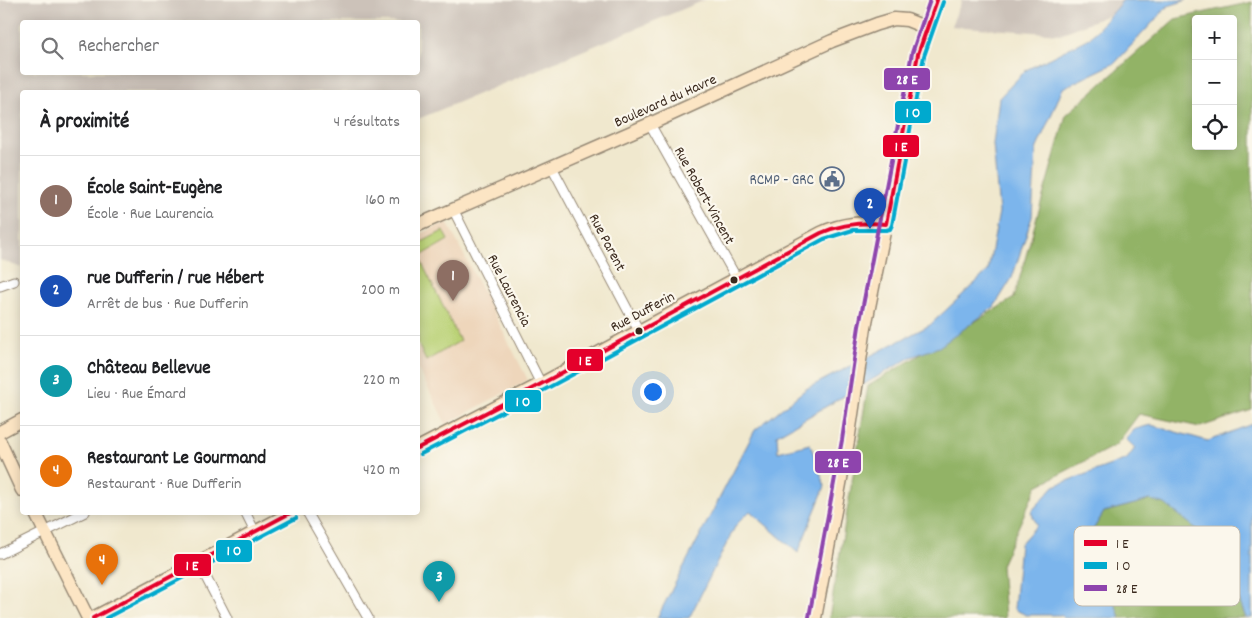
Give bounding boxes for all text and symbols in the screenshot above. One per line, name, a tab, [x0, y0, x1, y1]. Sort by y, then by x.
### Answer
map controls	[1192, 15, 1237, 150]
button: +	[1192, 15, 1237, 60]
search box	[20, 20, 420, 75]
icon: search	[38, 34, 66, 62]
text: Rechercher	[78, 34, 159, 61]
button: −	[1192, 60, 1237, 105]
line badge: 28 E	[883, 67, 931, 91]
street label: Boulevard du Havre	[611, 69, 721, 134]
text: 28 E	[896, 71, 918, 91]
line badge: 1 O	[894, 100, 932, 124]
text: 1 O	[906, 104, 920, 124]
button: locate	[1192, 105, 1237, 150]
text: À proximité	[40, 108, 129, 138]
text: 4 résultats	[333, 111, 400, 134]
line badge: 1 E	[882, 134, 920, 158]
text: 1 E	[895, 138, 908, 158]
street label: Rue Robert-Vincent	[667, 143, 740, 249]
public building icon: RCMP - GRC	[819, 166, 845, 192]
place label: RCMP - GRC	[749, 170, 814, 192]
text: École Saint-Eugène	[87, 176, 222, 203]
pin: 2	[854, 188, 886, 229]
text: 1	[54, 189, 58, 212]
text: 160 m	[365, 189, 400, 212]
text: École · Rue Laurencia	[87, 203, 213, 226]
street label: Rue Parent	[582, 210, 631, 276]
street label: Rue Laurencia	[481, 251, 536, 332]
pin: 1	[437, 260, 469, 301]
text: rue Dufferin / rue Hébert	[87, 266, 264, 293]
unlabelled marker	[729, 275, 739, 285]
text: 2	[53, 279, 60, 302]
text: 200 m	[361, 279, 400, 302]
street label: Rue Dufferin	[607, 287, 679, 339]
text: Arrêt de bus · Rue Dufferin	[87, 293, 249, 316]
unlabelled marker	[634, 326, 644, 336]
line badge: 1 E	[566, 348, 604, 372]
text: 1 E	[579, 352, 592, 372]
text: Château Bellevue	[87, 356, 211, 383]
text: 3	[52, 369, 60, 392]
text: 220 m	[363, 369, 400, 392]
your location	[640, 379, 666, 405]
text: Lieu · Rue Émard	[87, 383, 186, 406]
line badge: 1 O	[504, 389, 542, 413]
text: 1 O	[516, 393, 530, 413]
text: Restaurant Le Gourmand	[87, 446, 266, 473]
line badge: 28 E	[814, 450, 862, 474]
text: 28 E	[827, 454, 849, 474]
text: 4	[53, 459, 59, 482]
text: 420 m	[363, 459, 400, 482]
text: Restaurant · Rue Dufferin	[87, 473, 241, 496]
legend	[1074, 526, 1240, 606]
text: 1 E	[1116, 535, 1129, 555]
line badge: 1 O	[215, 539, 253, 563]
text: 1 O	[227, 542, 241, 562]
pin: 4	[86, 544, 118, 585]
line badge: 1 E	[173, 553, 212, 577]
text: 1 E	[186, 557, 199, 577]
text: 1 O	[1116, 557, 1130, 577]
pin: 3	[423, 561, 455, 602]
text: 28 E	[1116, 580, 1138, 600]

